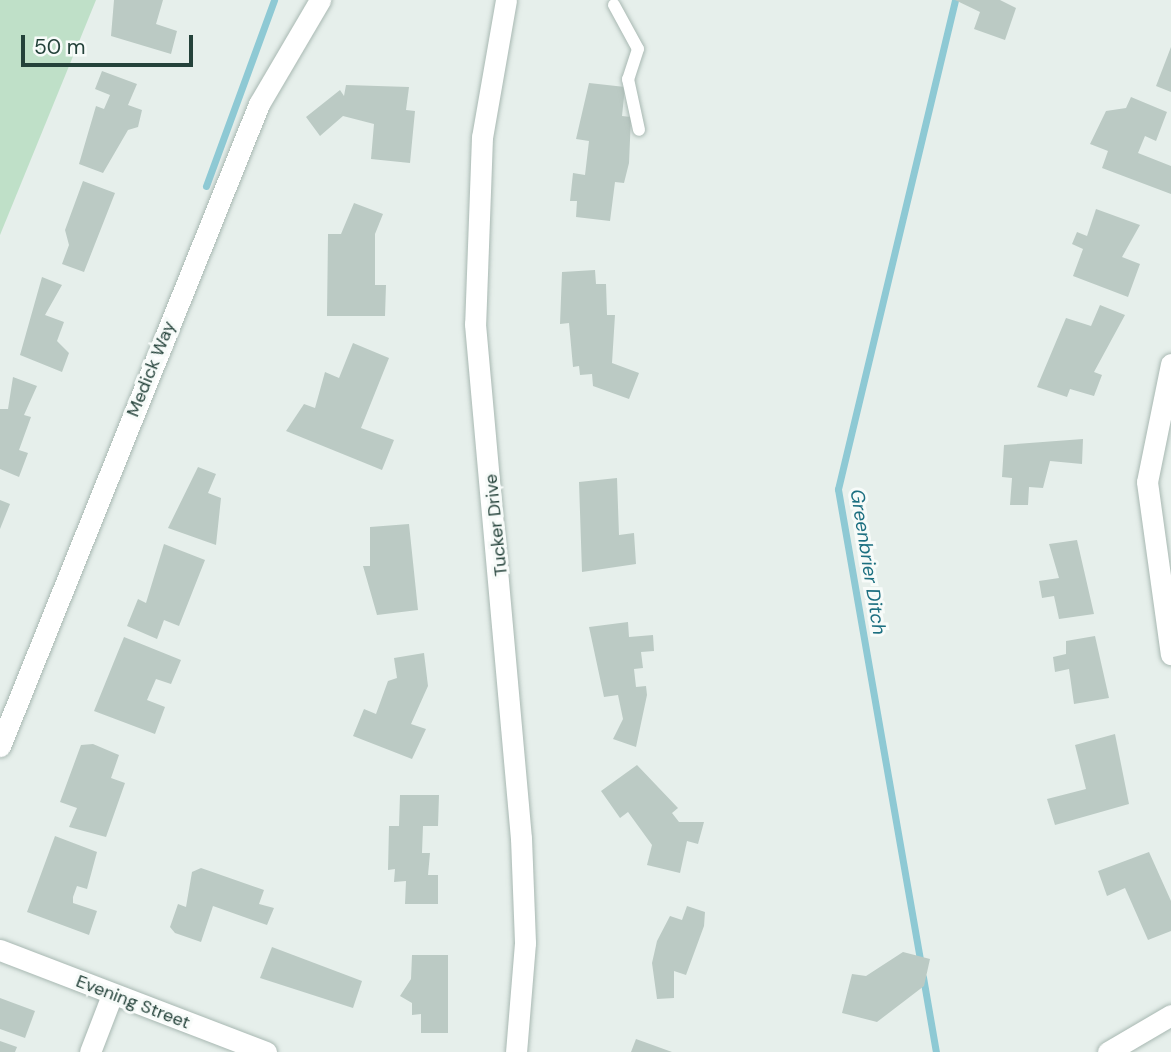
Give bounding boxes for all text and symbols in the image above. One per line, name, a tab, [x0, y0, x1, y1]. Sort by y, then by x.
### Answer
scale bar	[24, 21, 196, 65]
text: 50 m	[34, 33, 85, 61]
street label: Medick Way	[122, 318, 180, 420]
street label: Tucker Drive	[480, 473, 512, 577]
water label: Greenbrier Ditch	[845, 488, 891, 636]
street label: Evening Street	[73, 970, 193, 1034]

